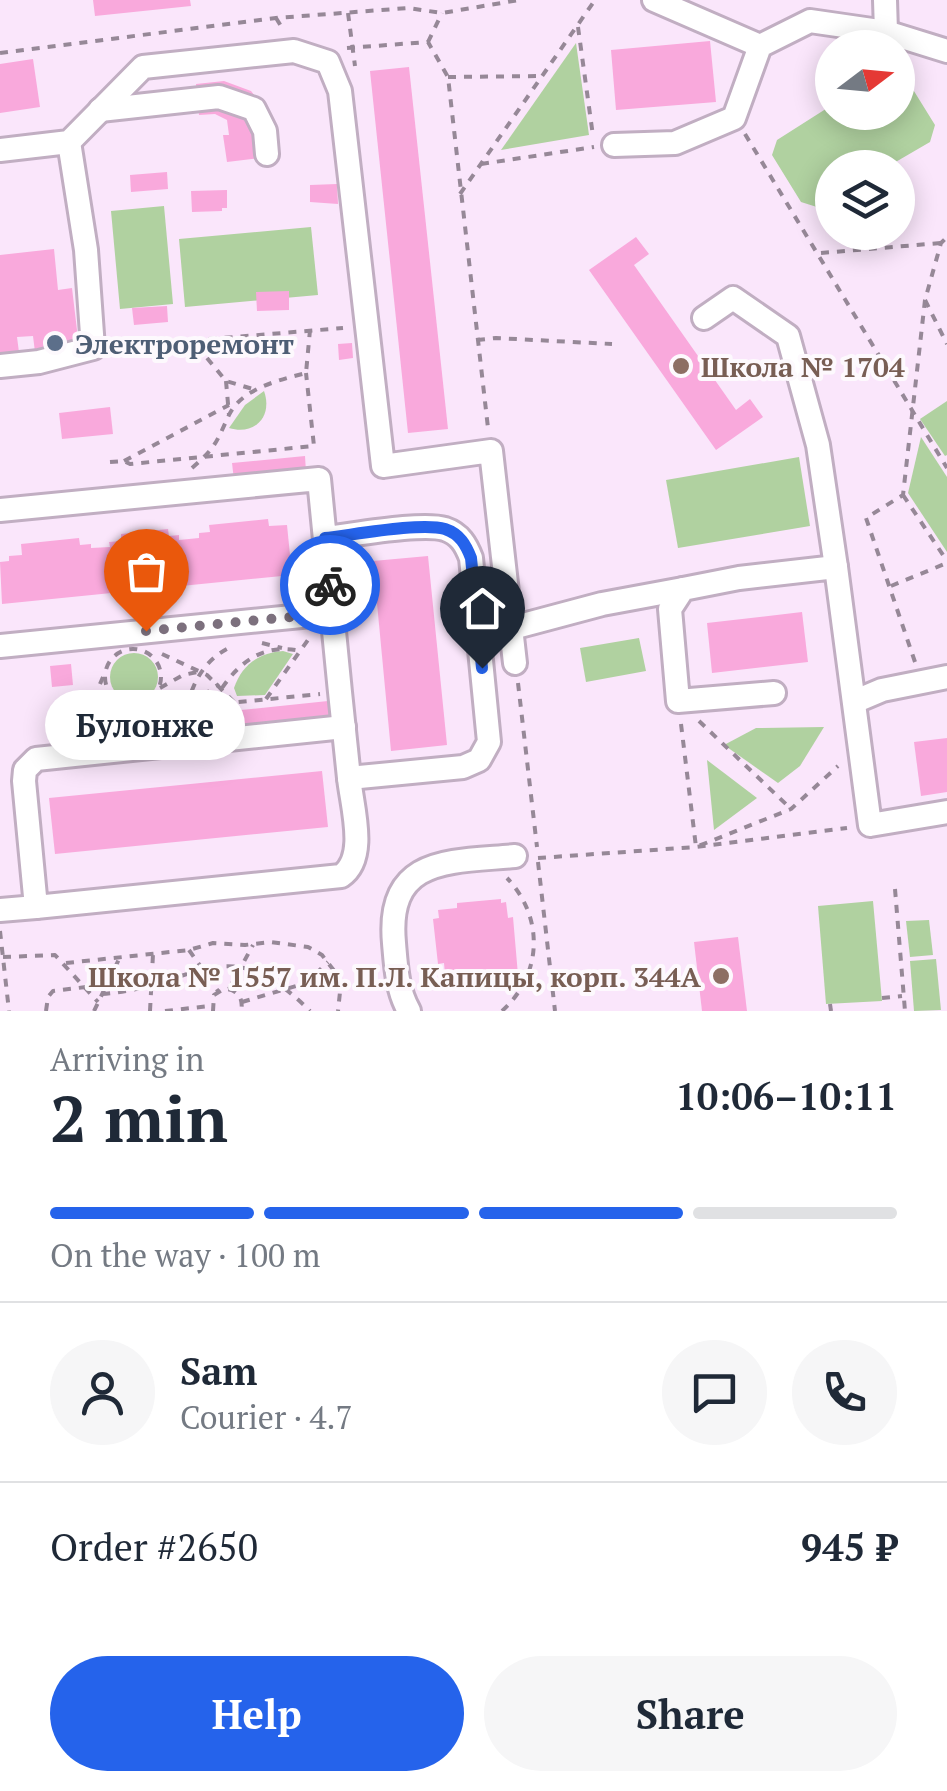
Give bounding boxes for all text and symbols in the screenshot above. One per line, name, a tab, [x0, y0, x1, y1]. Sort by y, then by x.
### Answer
north arrow	[815, 30, 915, 130]
map controls	[815, 30, 915, 250]
button: layers	[815, 150, 915, 250]
place label: Электроремонт	[75, 325, 294, 362]
marker: Электроремонт	[44, 332, 66, 354]
place label: Школа № 1704	[701, 348, 905, 385]
marker: Школа № 1704	[670, 355, 692, 377]
pin	[104, 529, 189, 632]
courier	[280, 535, 380, 635]
icon: bag	[119, 544, 174, 599]
icon: bike	[303, 558, 358, 613]
pin	[440, 566, 525, 669]
icon: home	[455, 581, 510, 636]
callout: Булонже	[46, 691, 246, 761]
text: Булонже	[76, 704, 214, 746]
place label: Школа № 1557 им. П.Л. Капицы, корп. 344А	[88, 958, 702, 995]
marker: Школа № 1557 им. П.Л. Капицы, корп. 344А	[710, 965, 732, 987]
text: Arriving in	[50, 1038, 204, 1080]
text: 10:06–10:11	[675, 1071, 897, 1121]
text: 2 min	[50, 1074, 228, 1161]
text: On the way · 100 m	[50, 1234, 320, 1276]
button: person	[50, 1340, 155, 1445]
button: chat	[662, 1340, 767, 1445]
button: phone	[792, 1340, 897, 1445]
text: Sam	[180, 1346, 257, 1396]
text: Courier · 4.7	[180, 1396, 352, 1438]
text: Order #2650	[50, 1522, 258, 1572]
text: 945 ₽	[801, 1522, 897, 1572]
button: Help	[50, 1656, 464, 1771]
button: Share	[484, 1656, 897, 1771]

